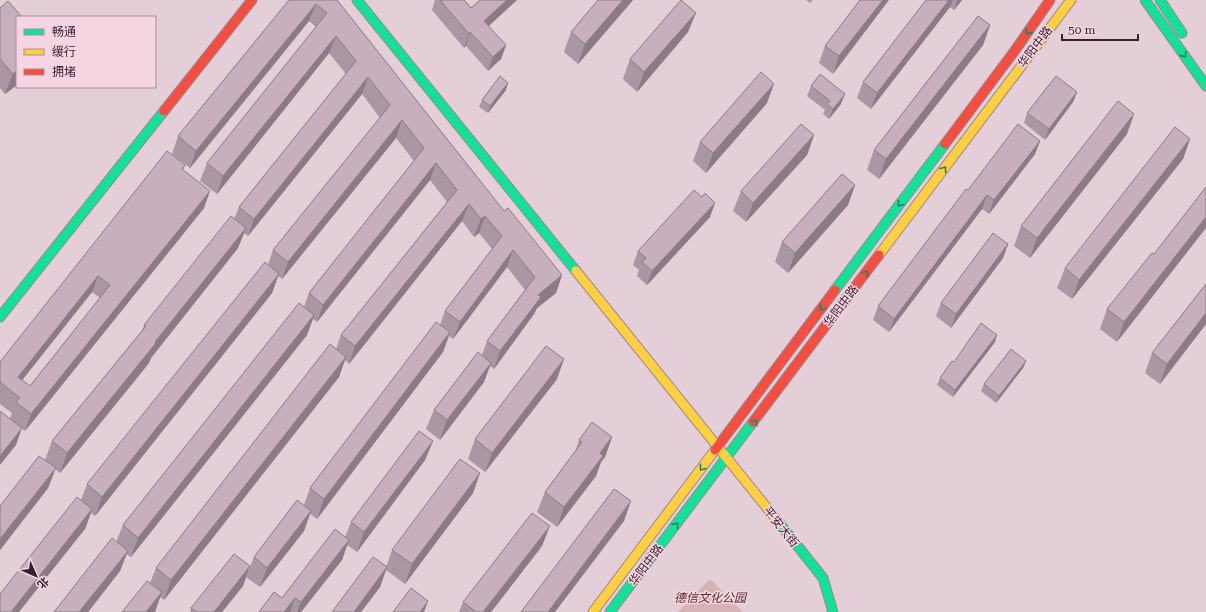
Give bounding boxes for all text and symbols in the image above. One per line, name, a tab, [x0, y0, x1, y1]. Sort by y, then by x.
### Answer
legend	[16, 16, 156, 88]
scale bar	[1062, 16, 1138, 42]
text: 50 m	[1068, 23, 1095, 37]
street label: 华阳中路	[1015, 24, 1055, 70]
text: 畅通	[52, 25, 76, 39]
one-way arrow	[1025, 28, 1033, 35]
text: 缓行	[52, 45, 76, 59]
one-way arrow	[1179, 50, 1186, 57]
text: 拥堵	[52, 65, 76, 79]
one-way arrow	[939, 166, 946, 173]
one-way arrow	[898, 199, 905, 206]
one-way arrow	[861, 270, 868, 277]
street label: 华阳中路	[821, 283, 861, 329]
one-way arrow	[820, 303, 827, 310]
one-way arrow	[750, 419, 757, 426]
one-way arrow	[700, 463, 707, 470]
street label: 平安大街	[760, 504, 802, 550]
one-way arrow	[671, 523, 678, 530]
street label: 华阳中路	[626, 542, 666, 588]
north arrow	[16, 556, 56, 596]
text: 北	[34, 574, 51, 591]
park label: 德信文化公园	[674, 591, 748, 605]

